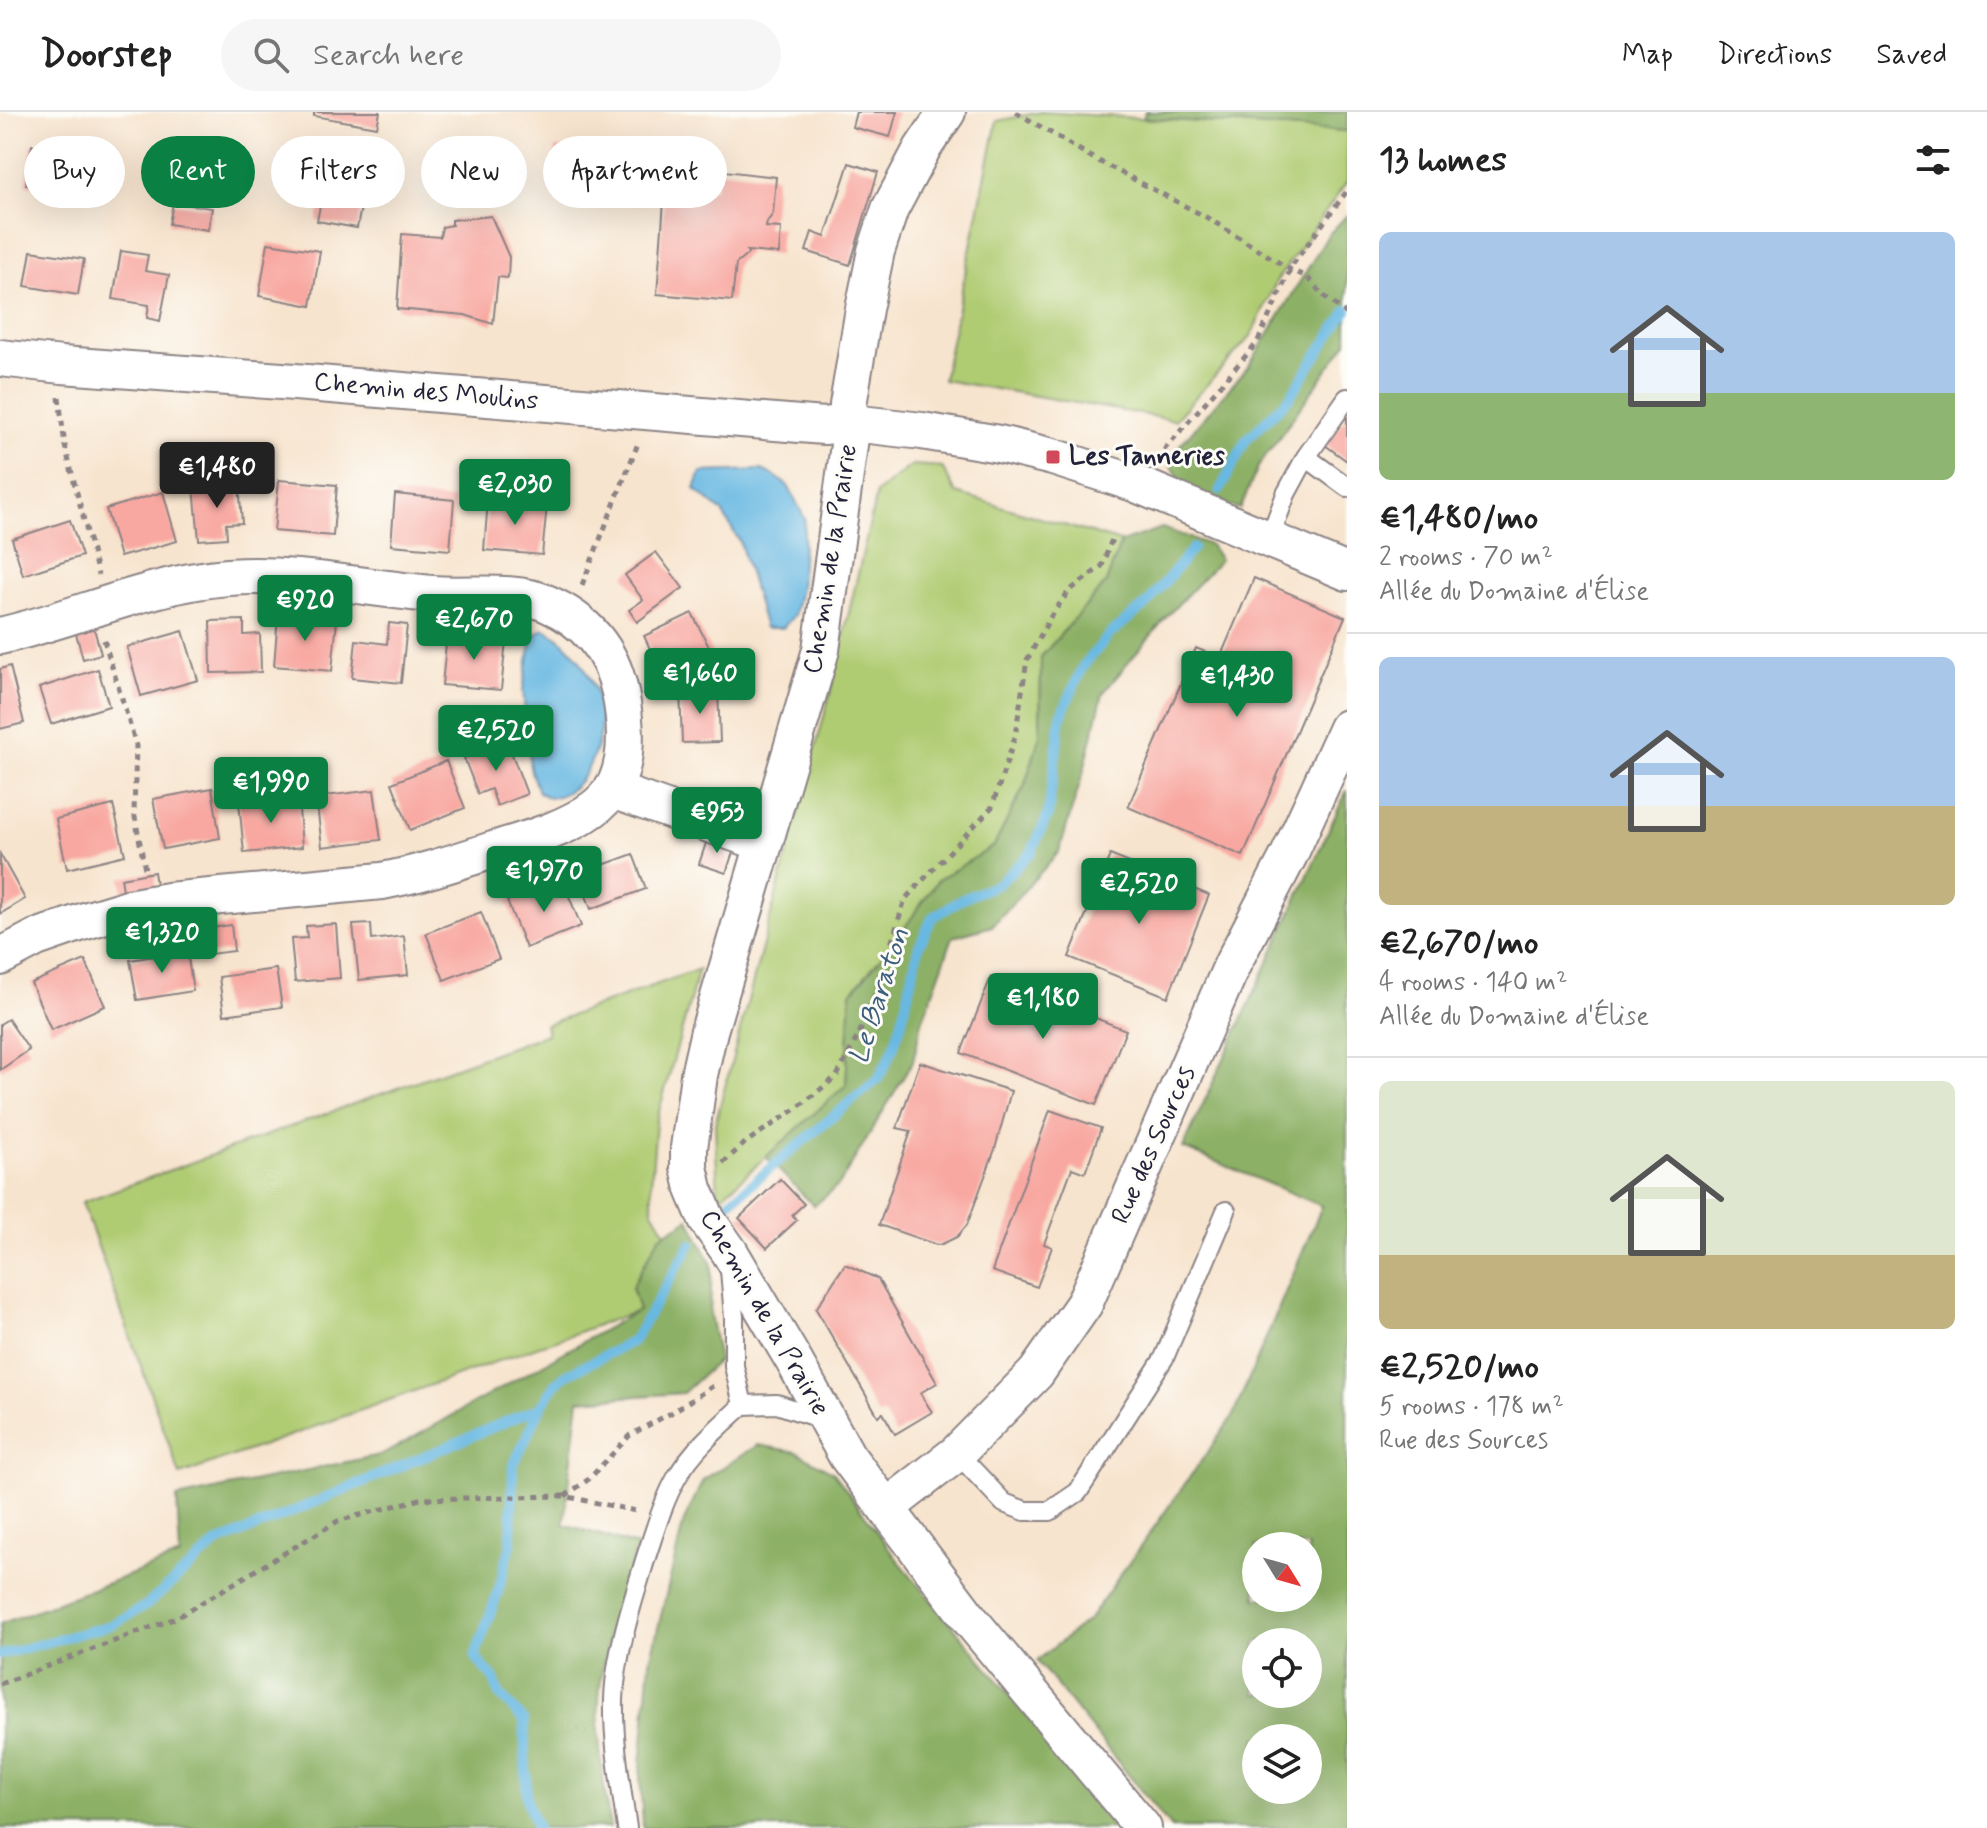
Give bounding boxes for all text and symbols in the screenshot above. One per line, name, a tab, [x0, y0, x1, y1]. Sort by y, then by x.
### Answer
search box	[221, 19, 781, 91]
text: Doorstep	[40, 31, 173, 80]
icon: search	[249, 33, 293, 77]
text: Search here	[313, 36, 464, 75]
text: Map	[1622, 37, 1673, 74]
text: Directions	[1717, 37, 1832, 74]
text: Saved	[1876, 37, 1947, 74]
chip: Buy	[24, 136, 125, 208]
chip: Rent	[141, 136, 255, 208]
chip: Filters	[271, 136, 405, 208]
chip: New	[421, 136, 527, 208]
chip: Apartment	[543, 136, 727, 208]
text: 13 homes	[1379, 138, 1507, 183]
icon: filters	[1911, 138, 1955, 182]
icon: home	[1595, 284, 1739, 428]
street label: Chemin des Moulins	[312, 365, 540, 419]
place label: Les Tanneries	[1069, 440, 1225, 474]
pin: €1,480	[152, 442, 282, 510]
street label: Chemin de la Prairie	[796, 442, 866, 676]
marker: Les Tanneries	[1044, 448, 1062, 466]
text: €1,480	[178, 451, 256, 485]
pin: €2,030	[450, 459, 580, 527]
text: €2,030	[477, 468, 553, 502]
text: €1,480/mo	[1379, 496, 1538, 541]
text: 2 rooms · 70 m²	[1379, 541, 1553, 575]
pin: €920	[258, 575, 352, 643]
text: Allée du Domaine d'Élise	[1379, 575, 1649, 609]
text: €920	[275, 584, 335, 618]
pin: €2,670	[409, 594, 539, 662]
text: €2,670	[435, 603, 513, 637]
pin: €1,660	[635, 648, 765, 716]
pin: €1,430	[1172, 651, 1302, 719]
text: €1,660	[662, 657, 738, 691]
text: €1,430	[1199, 660, 1275, 694]
pin: €2,520	[431, 705, 561, 773]
icon: home	[1595, 709, 1739, 853]
text: €2,520	[456, 714, 536, 748]
pin: €1,990	[206, 757, 336, 825]
text: €1,990	[232, 766, 310, 800]
pin: €953	[670, 787, 764, 855]
text: €953	[690, 796, 744, 830]
pin: €1,970	[479, 846, 609, 914]
text: €1,970	[505, 855, 583, 889]
pin: €2,520	[1074, 858, 1204, 926]
text: €2,520	[1099, 867, 1179, 901]
pin: €1,320	[97, 907, 227, 975]
text: €1,320	[124, 916, 200, 950]
text: €2,670/mo	[1379, 921, 1539, 966]
water label: Le Baraton	[841, 923, 919, 1069]
text: 4 rooms · 140 m²	[1379, 966, 1568, 1000]
pin: €1,180	[978, 973, 1108, 1041]
text: €1,180	[1006, 982, 1080, 1016]
text: Allée du Domaine d'Élise	[1379, 1000, 1649, 1034]
street label: Rue des Sources	[1104, 1061, 1204, 1229]
icon: home	[1595, 1133, 1739, 1277]
street label: Chemin de la Prairie	[691, 1204, 837, 1422]
text: €2,520/mo	[1379, 1345, 1539, 1390]
text: 5 rooms · 178 m²	[1379, 1390, 1564, 1424]
text: Rue des Sources	[1379, 1424, 1548, 1458]
north arrow	[1242, 1532, 1322, 1612]
map controls	[1242, 1532, 1322, 1804]
button: locate	[1242, 1628, 1322, 1708]
button: layers	[1242, 1724, 1322, 1804]

